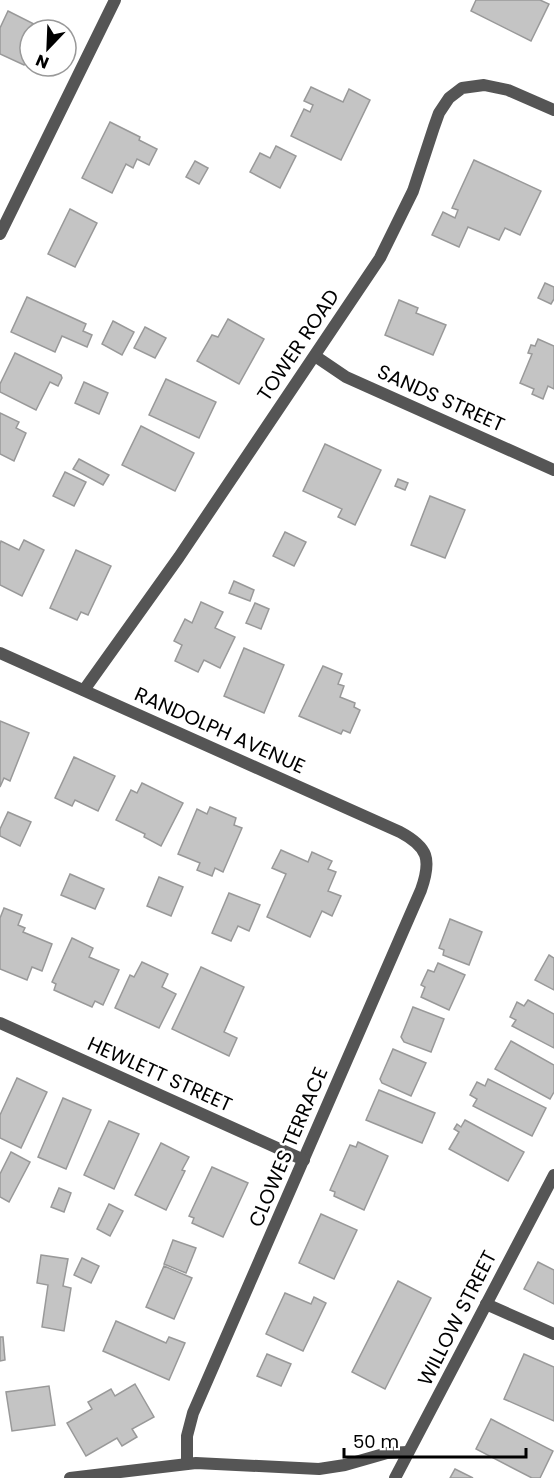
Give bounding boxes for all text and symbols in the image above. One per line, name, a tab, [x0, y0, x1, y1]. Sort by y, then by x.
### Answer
north arrow	[18, 18, 78, 78]
text: N	[32, 48, 52, 74]
street label: TOWER ROAD	[250, 284, 346, 406]
street label: SANDS STREET	[373, 357, 509, 439]
street label: RANDOLPH AVENUE	[130, 680, 310, 780]
street label: HEWLETT STREET	[83, 1030, 237, 1118]
street label: CLOWES TERRACE	[242, 1063, 334, 1231]
street label: WILLOW STREET	[411, 1245, 503, 1390]
scale bar	[344, 1421, 526, 1459]
text: 50 m	[353, 1429, 399, 1454]

